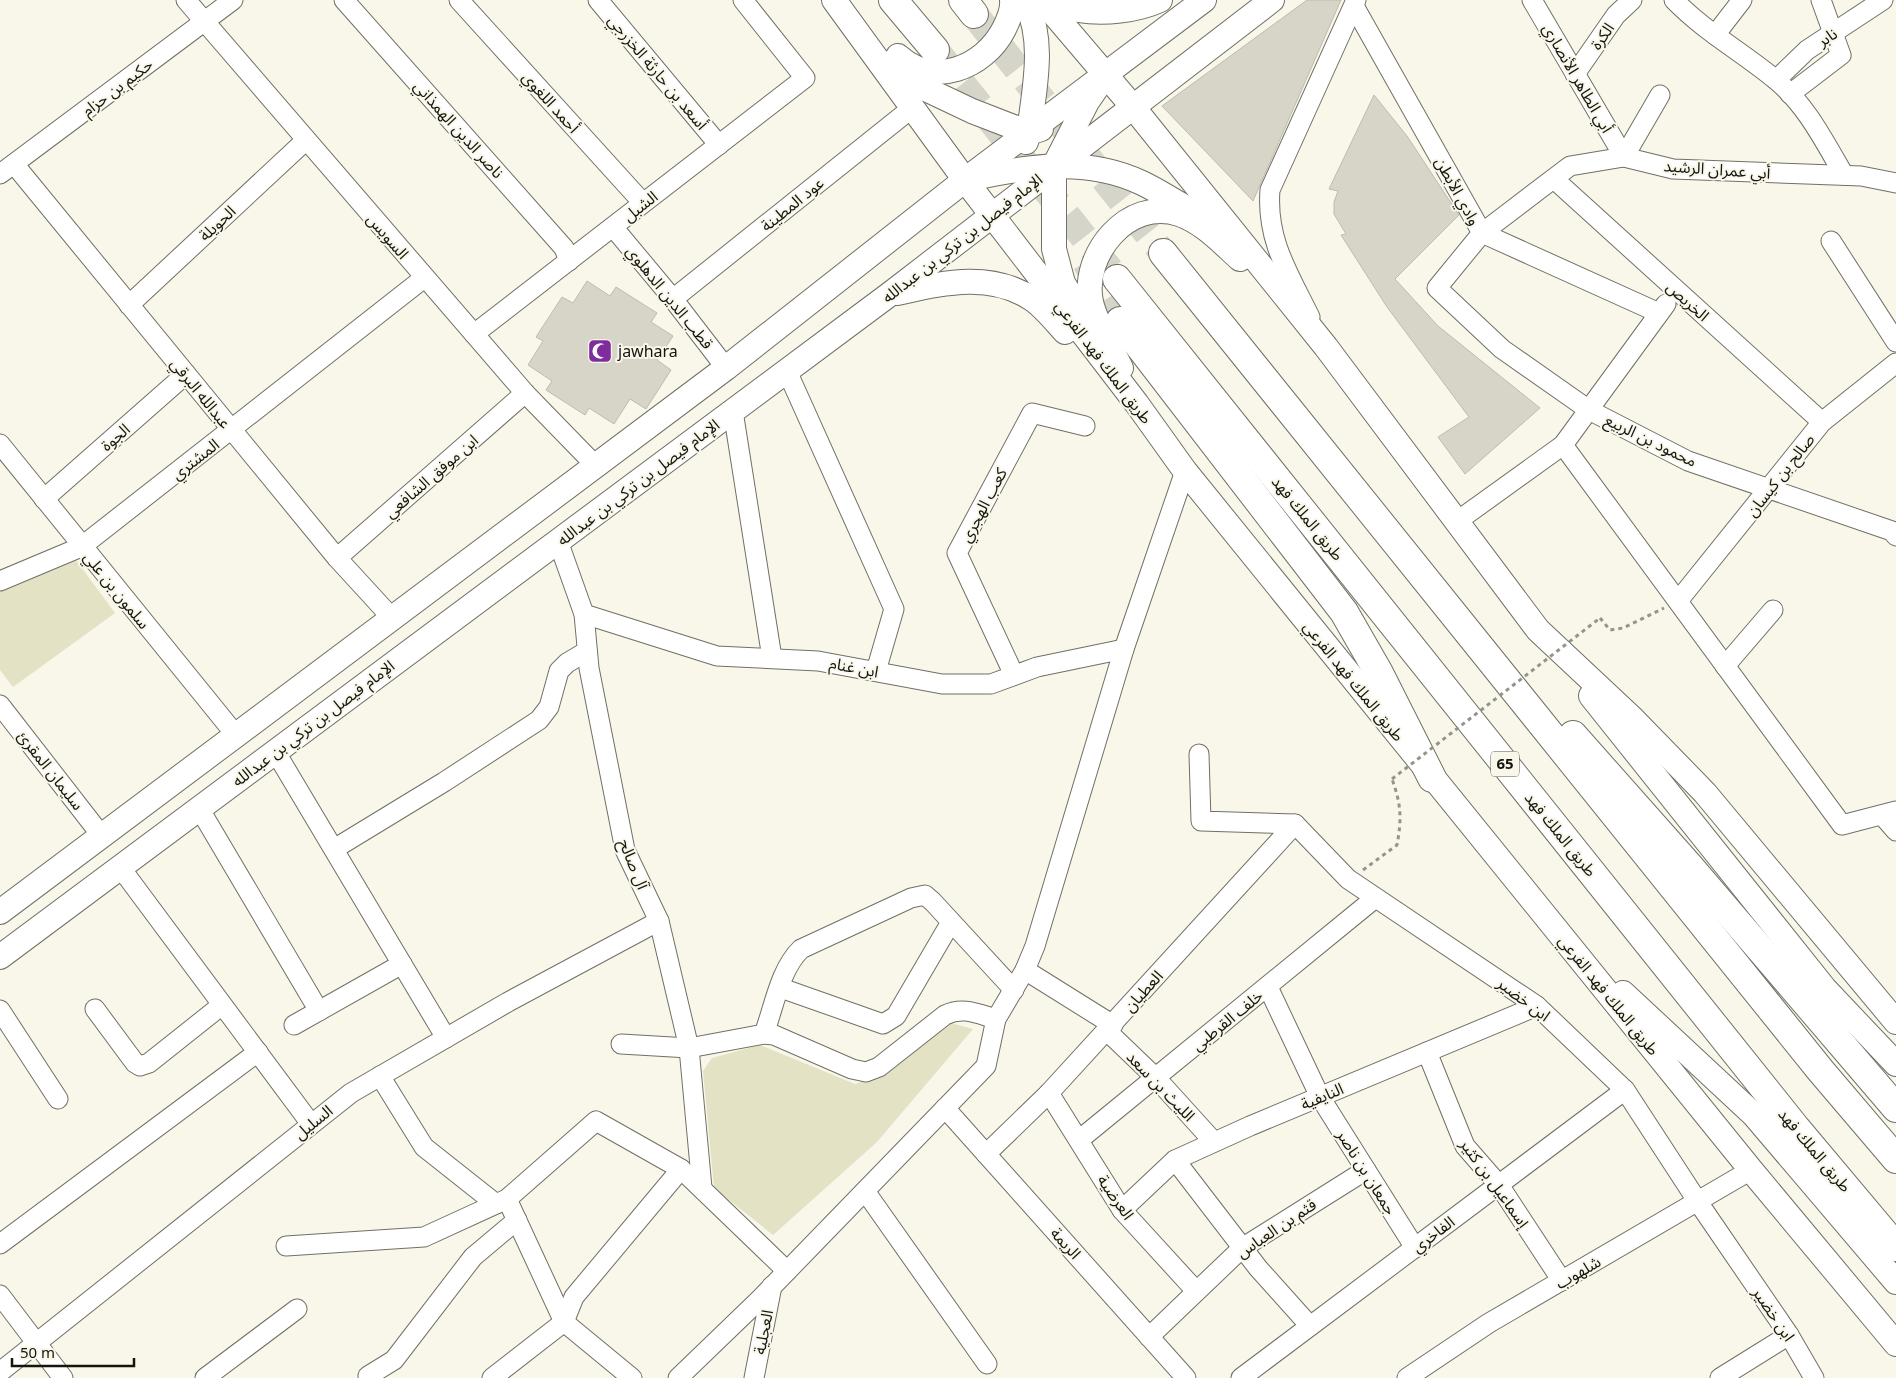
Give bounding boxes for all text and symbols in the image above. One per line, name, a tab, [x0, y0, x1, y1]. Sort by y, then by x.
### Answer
street label: أسعد بن حارثة الخزرجي	[598, 6, 717, 139]
street label: الكرة	[1581, 15, 1625, 58]
street label: أبي الطاهر الأنصاري	[1532, 17, 1623, 140]
street label: نابر	[1809, 18, 1845, 58]
street label: حكيم بن حزام	[74, 49, 161, 127]
street label: أحمد اللغوي	[512, 63, 588, 142]
street label: ناصر الدين الهمذاني	[404, 72, 513, 187]
street label: أبي عمران الرشيد	[1662, 149, 1771, 191]
street label: وادي الأبطن	[1424, 150, 1490, 233]
street label: الإمام فيصل بن تركي بن عبدالله	[874, 164, 1051, 313]
street label: عود المطينة	[753, 168, 833, 242]
street label: الشبل	[615, 181, 666, 232]
street label: الحويلة	[190, 197, 245, 251]
street label: السويس	[357, 205, 418, 268]
street label: قطب الدين الدهلوي	[616, 237, 723, 358]
street label: الخريص	[1657, 272, 1717, 331]
street label: طريق الملك فهد الفرعي	[1045, 293, 1162, 432]
place label: jawhara	[617, 335, 678, 369]
mosque icon: jawhara	[587, 338, 613, 364]
street label: عبدالله البرقي	[160, 350, 240, 437]
street label: محمود بن الربيع	[1598, 404, 1703, 478]
street label: الإمام فيصل بن تركي بن عبدالله	[549, 410, 728, 556]
street label: الجوة	[92, 414, 139, 461]
street label: ابن موفق الشافعي	[376, 425, 487, 528]
street label: صالح بن كيسان	[1737, 426, 1825, 525]
street label: المشتري	[163, 429, 228, 490]
street label: كعب الهجري	[950, 461, 1018, 549]
street label: طريق الملك فهد	[1262, 468, 1353, 570]
street label: سلمون بن علي	[73, 543, 159, 638]
street label: طريق الملك فهد الفرعي	[1293, 613, 1413, 750]
street label: ابن غنام	[826, 647, 882, 689]
street label: الإمام فيصل بن تركي بن عبدالله	[224, 651, 403, 797]
street label: سليمان المقرئ	[7, 722, 93, 819]
road number: 65	[1491, 752, 1519, 776]
street label: طريق الملك فهد	[1515, 784, 1606, 886]
street label: آل صالح	[607, 834, 659, 896]
street label: طريق الملك فهد الفرعي	[1548, 927, 1668, 1064]
street label: العطيان	[1115, 962, 1173, 1021]
street label: ابن خضير	[1488, 967, 1558, 1032]
street label: خلف القرطبي	[1184, 981, 1272, 1061]
street label: الليث بن سعد	[1117, 1043, 1204, 1131]
street label: النايفية	[1295, 1073, 1350, 1121]
street label: السليل	[286, 1096, 341, 1150]
street label: طريق الملك فهد	[1768, 1100, 1861, 1201]
street label: جمعان بن ناصر	[1326, 1122, 1406, 1223]
street label: إسماعيل بن كثير	[1449, 1130, 1539, 1237]
street label: العرضية	[1087, 1167, 1144, 1228]
street label: قثم بن العباس	[1229, 1189, 1324, 1269]
street label: الفاخري	[1404, 1207, 1463, 1263]
street label: الريمة	[1041, 1219, 1090, 1268]
street label: شلهوب	[1549, 1246, 1608, 1300]
street label: ابن خضير	[1741, 1279, 1804, 1349]
street label: العجلية	[743, 1307, 785, 1358]
scale bar	[12, 1336, 135, 1368]
text: 50 m	[20, 1337, 55, 1369]

